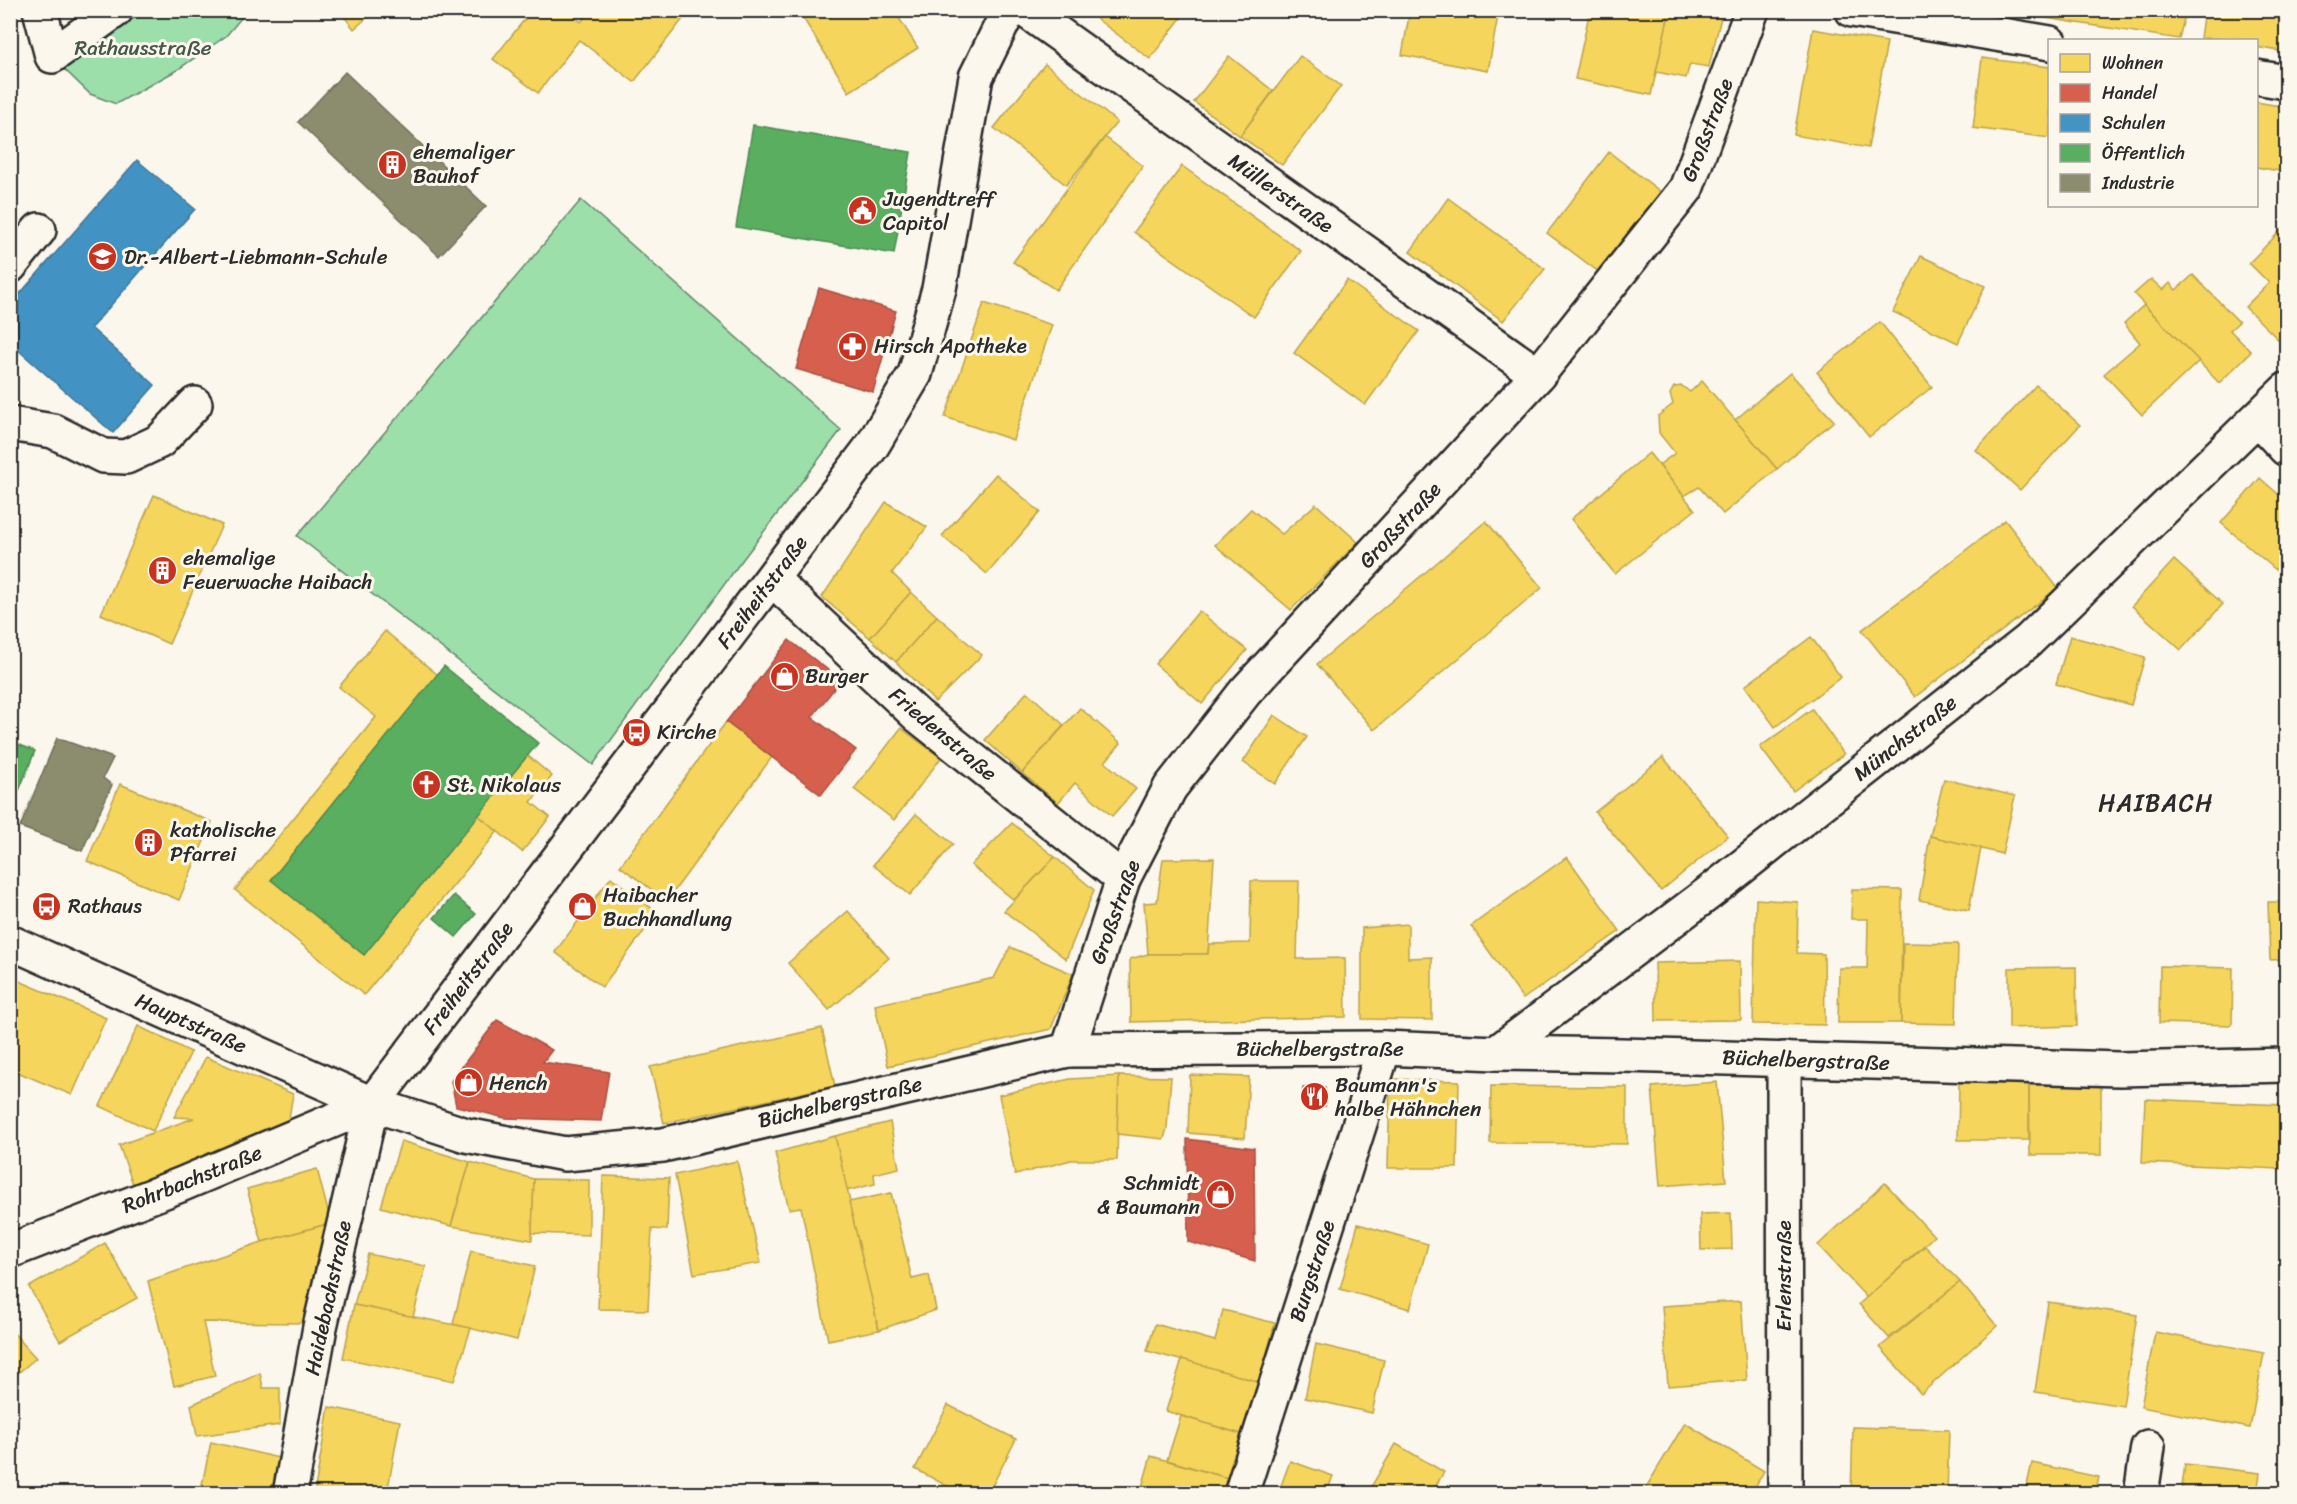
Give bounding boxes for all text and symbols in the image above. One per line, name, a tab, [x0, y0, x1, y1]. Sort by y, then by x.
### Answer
park label: Rathausstraße	[74, 29, 212, 67]
legend	[2048, 39, 2258, 207]
text: Wohnen	[2102, 47, 2163, 79]
street label: Großstraße	[1670, 72, 1744, 188]
text: Handel	[2102, 77, 2158, 109]
text: Schulen	[2102, 107, 2166, 139]
place label: ehemaliger Bauhof	[413, 133, 515, 195]
text: Öffentlich	[2102, 137, 2185, 169]
street label: Müllerstraße	[1220, 142, 1342, 244]
building icon: ehemaliger Bauhof	[376, 148, 408, 180]
text: Industrie	[2101, 167, 2175, 199]
place label: Jugendtreff Capitol	[882, 180, 998, 242]
public building icon: Jugendtreff Capitol	[846, 195, 878, 227]
place label: Dr.-Albert-Liebmann-Schule	[124, 238, 388, 276]
school or university icon: Dr.-Albert-Liebmann-Schule	[87, 241, 119, 273]
place label: Hirsch Apotheke	[874, 327, 1027, 365]
pharmacy icon: Hirsch Apotheke	[837, 330, 869, 362]
street label: Großstraße	[1349, 472, 1451, 578]
street label: Freiheitstraße	[706, 527, 818, 657]
place label: ehemalige Feuerwache Haibach	[183, 539, 372, 601]
building icon: ehemalige Feuerwache Haibach	[146, 554, 178, 586]
place label: Burger	[805, 657, 870, 695]
shop icon: Burger	[768, 660, 800, 692]
street label: Friedenstraße	[880, 677, 1006, 791]
street label: Münchstraße	[1844, 685, 1966, 791]
place label: Kirche	[657, 713, 717, 751]
bus stop icon: Kirche	[620, 716, 652, 748]
place label: St. Nikolaus	[447, 766, 561, 804]
church icon: St. Nikolaus	[410, 769, 442, 801]
district label: HAIBACH	[2098, 782, 2214, 824]
place label: katholische Pfarrei	[170, 811, 276, 873]
building icon: katholische Pfarrei	[133, 826, 165, 858]
street label: Großstraße	[1079, 854, 1151, 970]
place label: Haibacher Buchhandlung	[603, 876, 732, 938]
place label: Rathaus	[68, 887, 142, 925]
bus stop icon: Rathaus	[31, 890, 63, 922]
shop icon: Haibacher Buchhandlung	[566, 891, 598, 923]
street label: Freiheitstraße	[412, 913, 524, 1043]
street label: Hauptstraße	[129, 981, 253, 1065]
street label: Büchelbergstraße	[1236, 1030, 1404, 1068]
street label: Büchelbergstraße	[1722, 1038, 1891, 1082]
place label: Hench	[489, 1064, 547, 1102]
street label: Büchelbergstraße	[754, 1065, 926, 1139]
place label: Baumann's halbe Hähnchen	[1334, 1066, 1481, 1128]
shop icon: Hench	[452, 1067, 484, 1099]
restaurant icon: Baumann's halbe Hähnchen	[1298, 1081, 1330, 1113]
street label: Rohrbachstraße	[116, 1133, 268, 1224]
place label: Schmidt & Baumann	[1097, 1164, 1200, 1226]
shop icon: Schmidt & Baumann	[1205, 1179, 1237, 1211]
street label: Burgstraße	[1278, 1215, 1346, 1327]
street label: Haidebachstraße	[293, 1217, 363, 1379]
street label: Erlenstraße	[1765, 1220, 1803, 1332]

